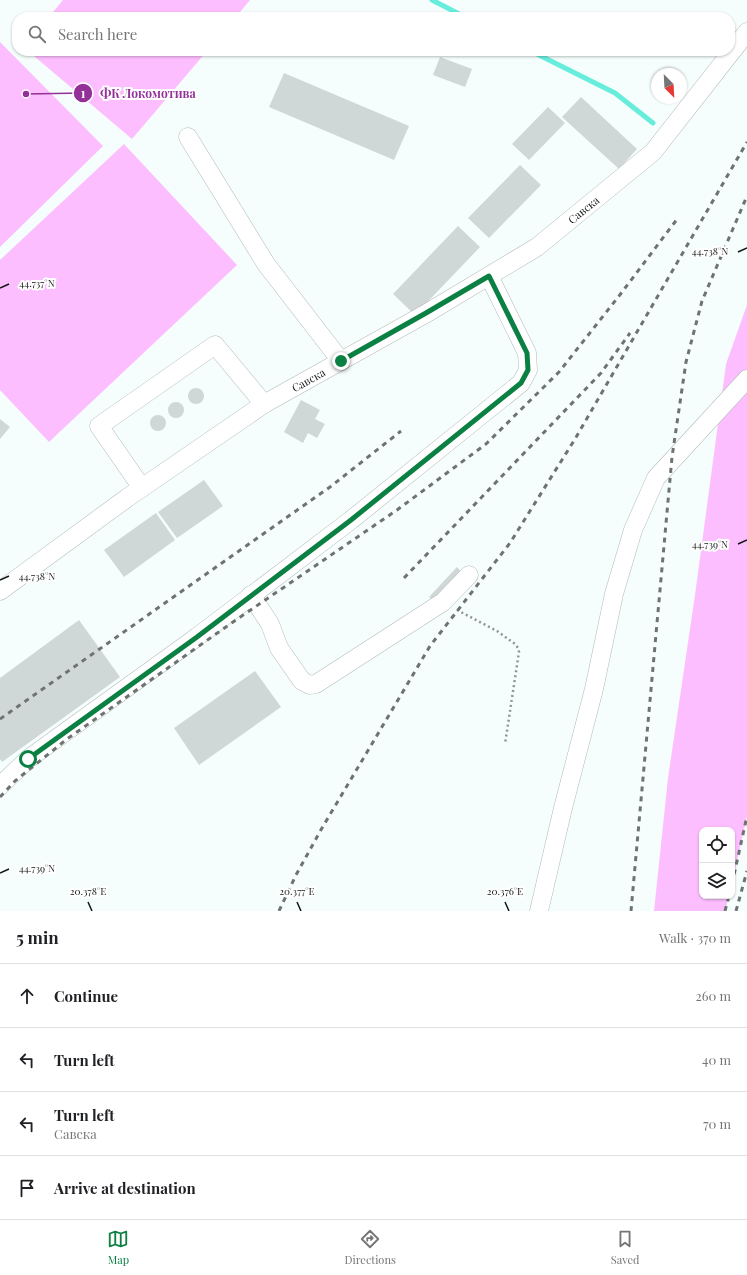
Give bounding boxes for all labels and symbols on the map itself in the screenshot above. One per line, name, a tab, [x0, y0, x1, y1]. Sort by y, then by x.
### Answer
north arrow	[651, 68, 687, 104]
callout: ФК Локомотива	[73, 81, 204, 105]
text: 1	[81, 85, 86, 101]
text: ФК Локомотива	[100, 85, 196, 101]
street label: Савска	[564, 192, 602, 227]
text: 44.738°N	[692, 244, 728, 258]
text: 44.737°N	[19, 276, 55, 290]
route end	[332, 352, 350, 370]
street label: Савска	[289, 364, 328, 395]
text: 44.739°N	[692, 537, 728, 551]
text: 44.738°N	[19, 569, 55, 583]
route start	[19, 750, 37, 768]
text: 44.739°N	[19, 861, 55, 875]
text: 20.378°E	[70, 884, 106, 898]
text: 20.377°E	[279, 884, 315, 898]
text: 20.376°E	[487, 884, 523, 898]

